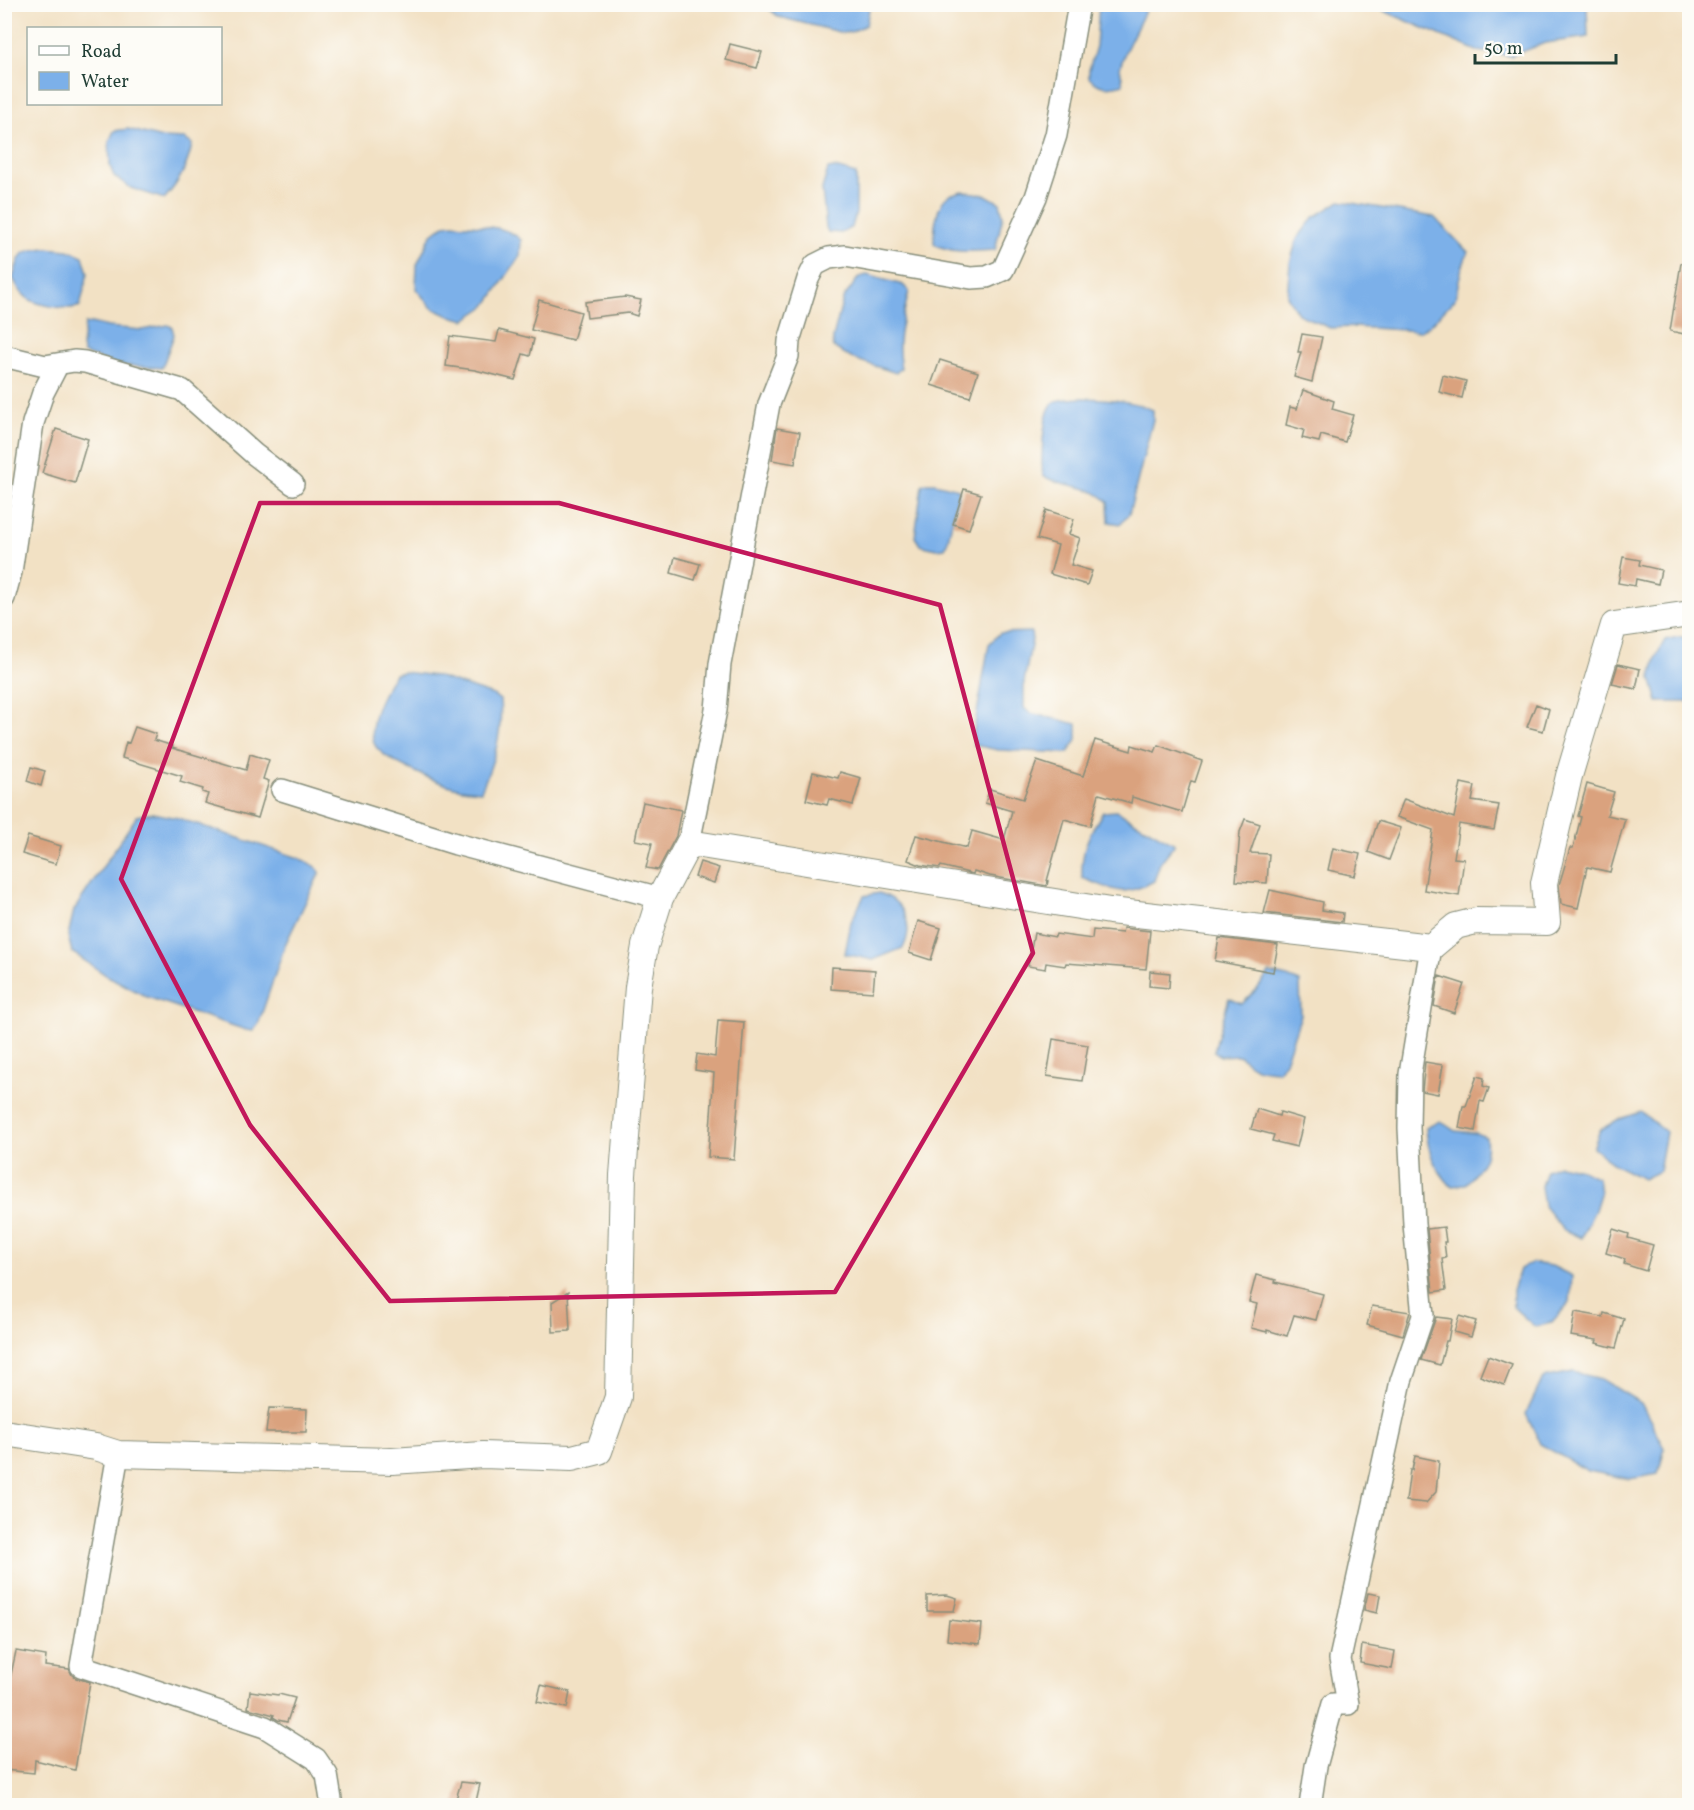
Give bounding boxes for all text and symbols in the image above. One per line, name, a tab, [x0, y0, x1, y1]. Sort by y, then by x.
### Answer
legend	[27, 27, 222, 105]
scale bar	[1475, 27, 1616, 65]
text: 50 m	[1484, 37, 1523, 62]
text: Road	[81, 40, 122, 65]
text: Water	[81, 70, 129, 95]

